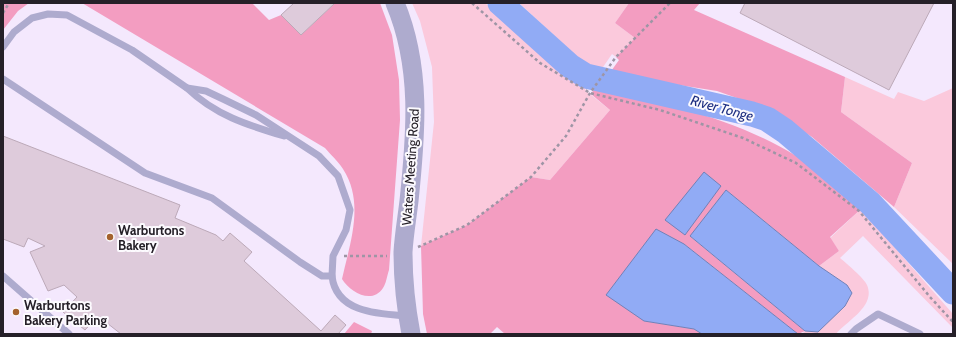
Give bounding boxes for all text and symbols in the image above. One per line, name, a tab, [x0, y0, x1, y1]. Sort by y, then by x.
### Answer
water label: River Tonge	[689, 91, 756, 125]
street label: Waters Meeting Road	[398, 108, 422, 226]
place label: Warburtons Bakery	[118, 222, 185, 253]
marker: Warburtons Bakery	[105, 232, 115, 242]
place label: Warburtons Bakery Parking	[24, 297, 107, 328]
marker: Warburtons Bakery Parking	[11, 307, 21, 317]

